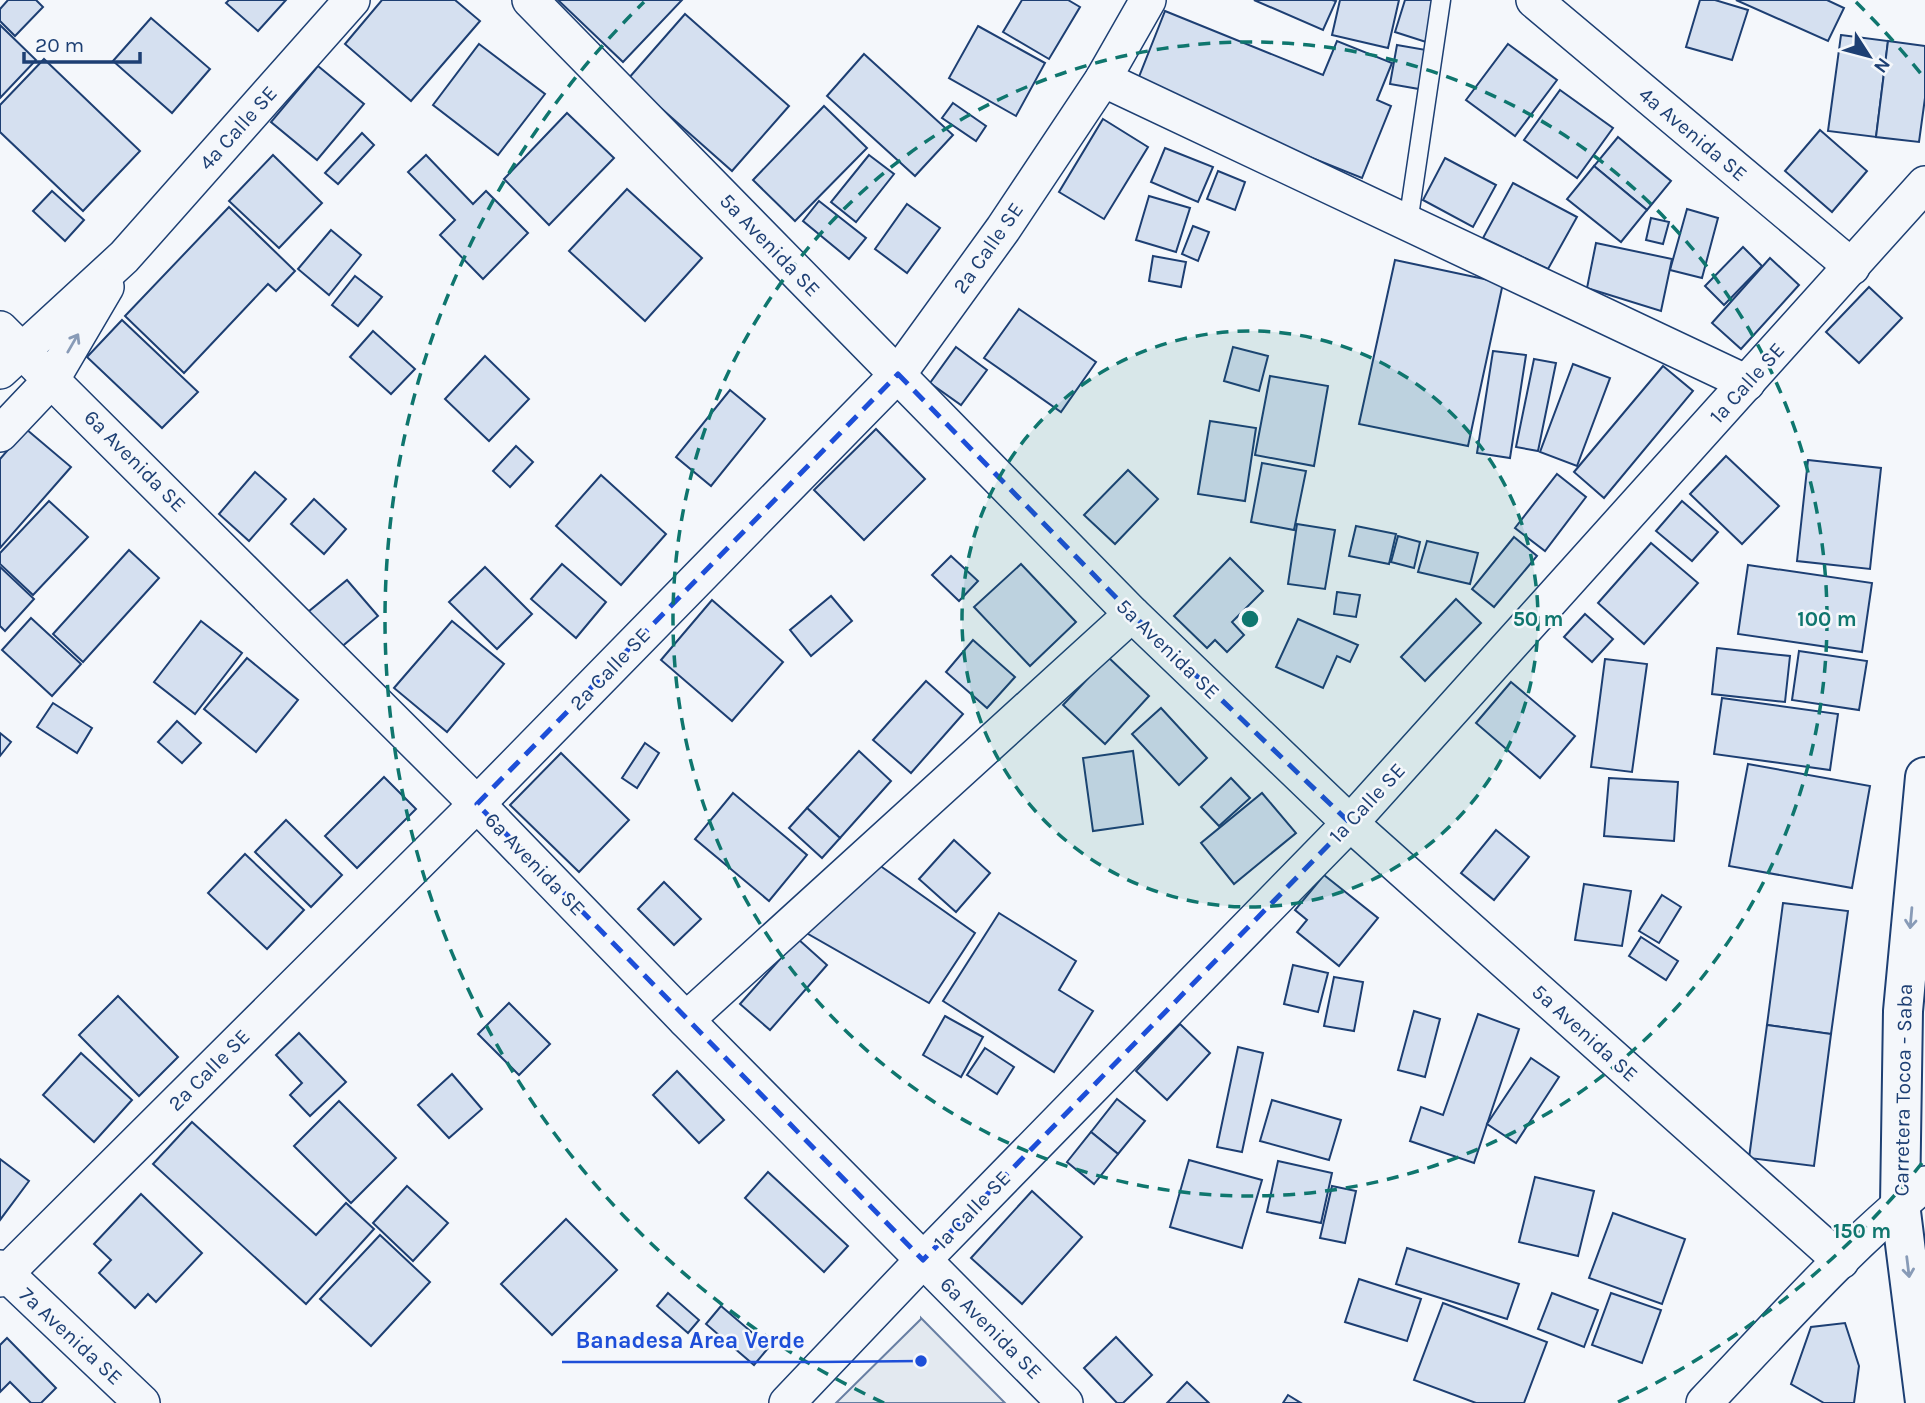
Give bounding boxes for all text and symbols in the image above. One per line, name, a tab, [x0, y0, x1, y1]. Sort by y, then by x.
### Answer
scale bar	[24, 21, 140, 65]
north arrow	[1834, 21, 1904, 91]
text: 20 m	[35, 33, 84, 57]
text: N	[1869, 53, 1895, 77]
street label: 4a Calle SE	[194, 81, 282, 175]
street label: 4a Avenida SE	[1634, 82, 1752, 186]
street label: 5a Avenida SE	[715, 189, 825, 301]
street label: 2a Calle SE	[948, 198, 1028, 298]
one-way arrow	[66, 334, 80, 354]
street label: 1a Calle SE	[1705, 338, 1789, 428]
street label: 6a Avenida SE	[79, 405, 191, 517]
street label: 5a Avenida SE	[1112, 594, 1224, 704]
centre of rings	[1238, 607, 1262, 631]
text: 50 m	[1513, 607, 1563, 631]
text: 100 m	[1797, 607, 1857, 631]
street label: 2a Calle SE	[565, 623, 655, 715]
street label: 1a Calle SE	[1324, 758, 1410, 848]
street label: 6a Avenida SE	[480, 807, 590, 921]
one-way arrow	[1904, 906, 1917, 929]
street label: 5a Avenida SE	[1527, 979, 1643, 1087]
street label: Carretera Tocoa - Saba	[1889, 983, 1917, 1197]
street label: 2a Calle SE	[163, 1024, 255, 1116]
street label: 1a Calle SE	[929, 1166, 1015, 1254]
text: 150 m	[1833, 1219, 1891, 1243]
one-way arrow	[1902, 1255, 1915, 1278]
street label: 6a Avenida SE	[935, 1272, 1047, 1384]
street label: 7a Avenida SE	[15, 1282, 127, 1390]
callout: Banadesa Area Verde	[562, 1318, 819, 1362]
text: Banadesa Area Verde	[575, 1327, 805, 1354]

